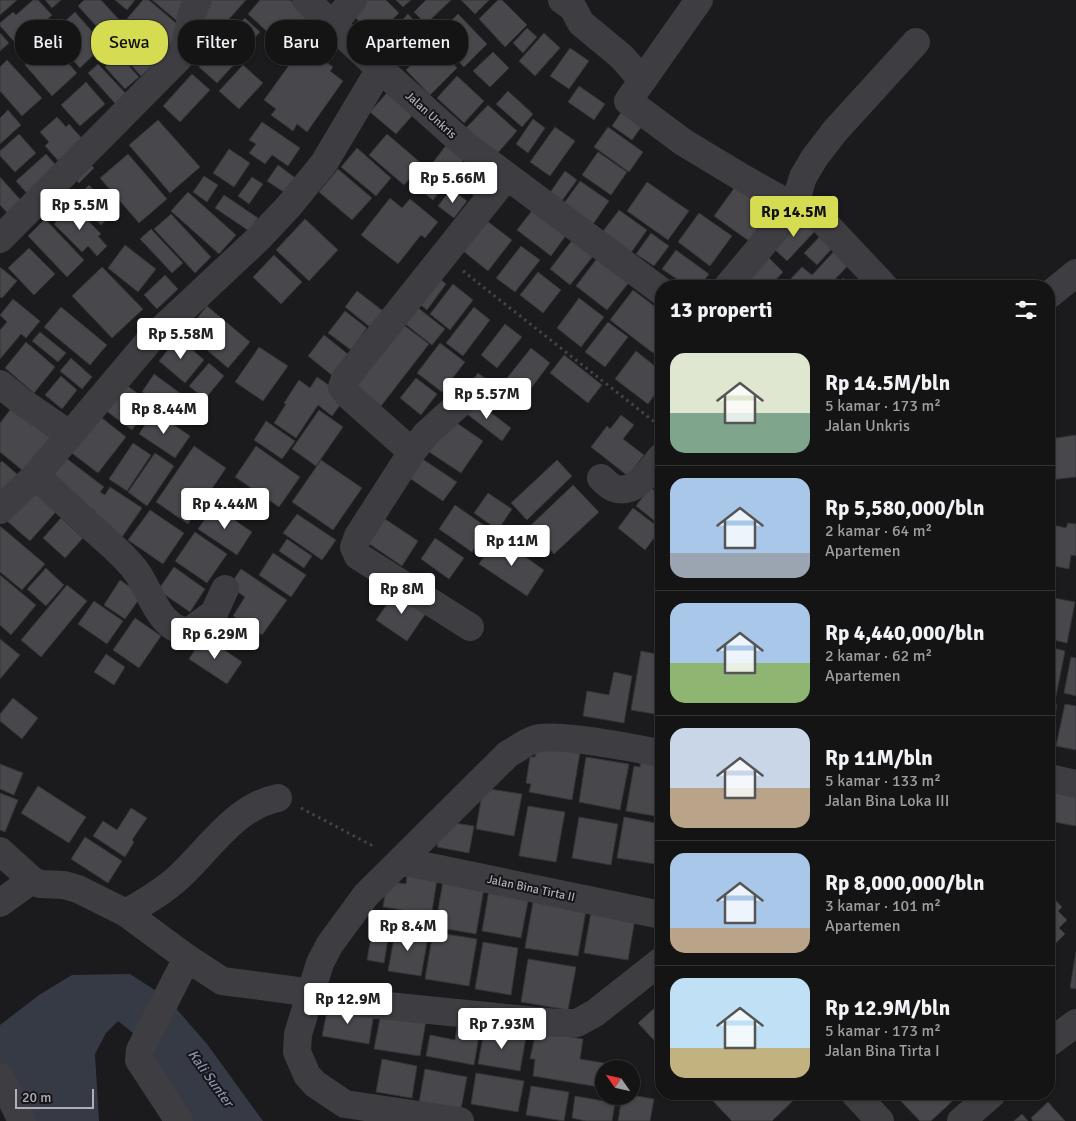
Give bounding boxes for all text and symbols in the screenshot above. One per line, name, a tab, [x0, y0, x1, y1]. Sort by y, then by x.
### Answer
chip: Beli	[15, 20, 81, 65]
chip: Sewa	[91, 20, 168, 65]
chip: Filter	[178, 20, 255, 65]
chip: Baru	[265, 20, 337, 65]
chip: Apartemen	[347, 20, 468, 65]
street label: Jalan Unkris	[402, 88, 459, 142]
pin: Rp 5.66M	[401, 162, 505, 204]
text: Rp 5.66M	[420, 168, 486, 188]
pin: Rp 5.5M	[34, 188, 126, 231]
text: Rp 5.5M	[51, 195, 109, 215]
pin: Rp 14.5M	[742, 196, 846, 238]
text: Rp 14.5M	[761, 202, 827, 222]
icon: filters	[1012, 296, 1040, 324]
text: 13 properti	[670, 297, 773, 323]
pin: Rp 5.58M	[129, 318, 233, 360]
text: Rp 5.58M	[148, 324, 214, 344]
text: Rp 14.5M/bln	[825, 370, 950, 396]
icon: home	[710, 373, 770, 433]
pin: Rp 5.57M	[435, 378, 539, 420]
text: Rp 5.57M	[454, 384, 520, 404]
pin: Rp 8.44M	[112, 392, 216, 435]
text: 5 kamar · 173 m²	[825, 396, 941, 416]
text: Rp 8.44M	[131, 399, 197, 419]
text: Jalan Unkris	[825, 416, 910, 436]
pin: Rp 4.44M	[173, 488, 277, 530]
text: Rp 4.44M	[192, 494, 258, 514]
text: Rp 5,580,000/bln	[825, 495, 984, 521]
icon: home	[710, 498, 770, 558]
text: 2 kamar · 64 m²	[825, 521, 932, 541]
pin: Rp 11M	[471, 524, 553, 567]
text: Rp 11M	[486, 531, 538, 551]
text: Apartemen	[825, 541, 901, 561]
pin: Rp 8M	[367, 572, 437, 615]
text: Rp 8M	[380, 579, 424, 599]
pin: Rp 6.29M	[163, 618, 267, 660]
text: Rp 4,440,000/bln	[825, 620, 984, 646]
icon: home	[710, 623, 770, 683]
text: Rp 6.29M	[182, 624, 248, 644]
text: 2 kamar · 62 m²	[825, 646, 932, 666]
text: Apartemen	[825, 666, 901, 686]
text: Rp 11M/bln	[825, 745, 933, 771]
icon: home	[710, 748, 770, 808]
text: 5 kamar · 133 m²	[825, 771, 941, 791]
text: Jalan Bina Loka III	[825, 791, 949, 811]
text: Rp 8,000,000/bln	[825, 870, 984, 896]
street label: Jalan Bina Tirta II	[486, 872, 576, 905]
icon: home	[710, 873, 770, 933]
text: 3 kamar · 101 m²	[825, 896, 941, 916]
pin: Rp 8.4M	[362, 910, 454, 952]
text: Rp 8.4M	[379, 916, 437, 936]
text: Apartemen	[825, 916, 901, 936]
pin: Rp 12.9M	[296, 982, 400, 1025]
text: Rp 12.9M	[315, 989, 381, 1009]
text: Rp 12.9M/bln	[825, 995, 950, 1021]
icon: home	[710, 998, 770, 1058]
pin: Rp 7.93M	[450, 1008, 554, 1050]
text: Rp 7.93M	[469, 1014, 535, 1034]
text: 5 kamar · 173 m²	[825, 1021, 941, 1041]
text: Jalan Bina Tirta I	[825, 1041, 940, 1061]
water label: Kali Sunter	[184, 1046, 238, 1112]
north arrow	[595, 1060, 640, 1105]
map controls	[595, 1060, 640, 1105]
scale bar	[15, 1086, 94, 1109]
text: 20 m	[22, 1089, 51, 1106]

